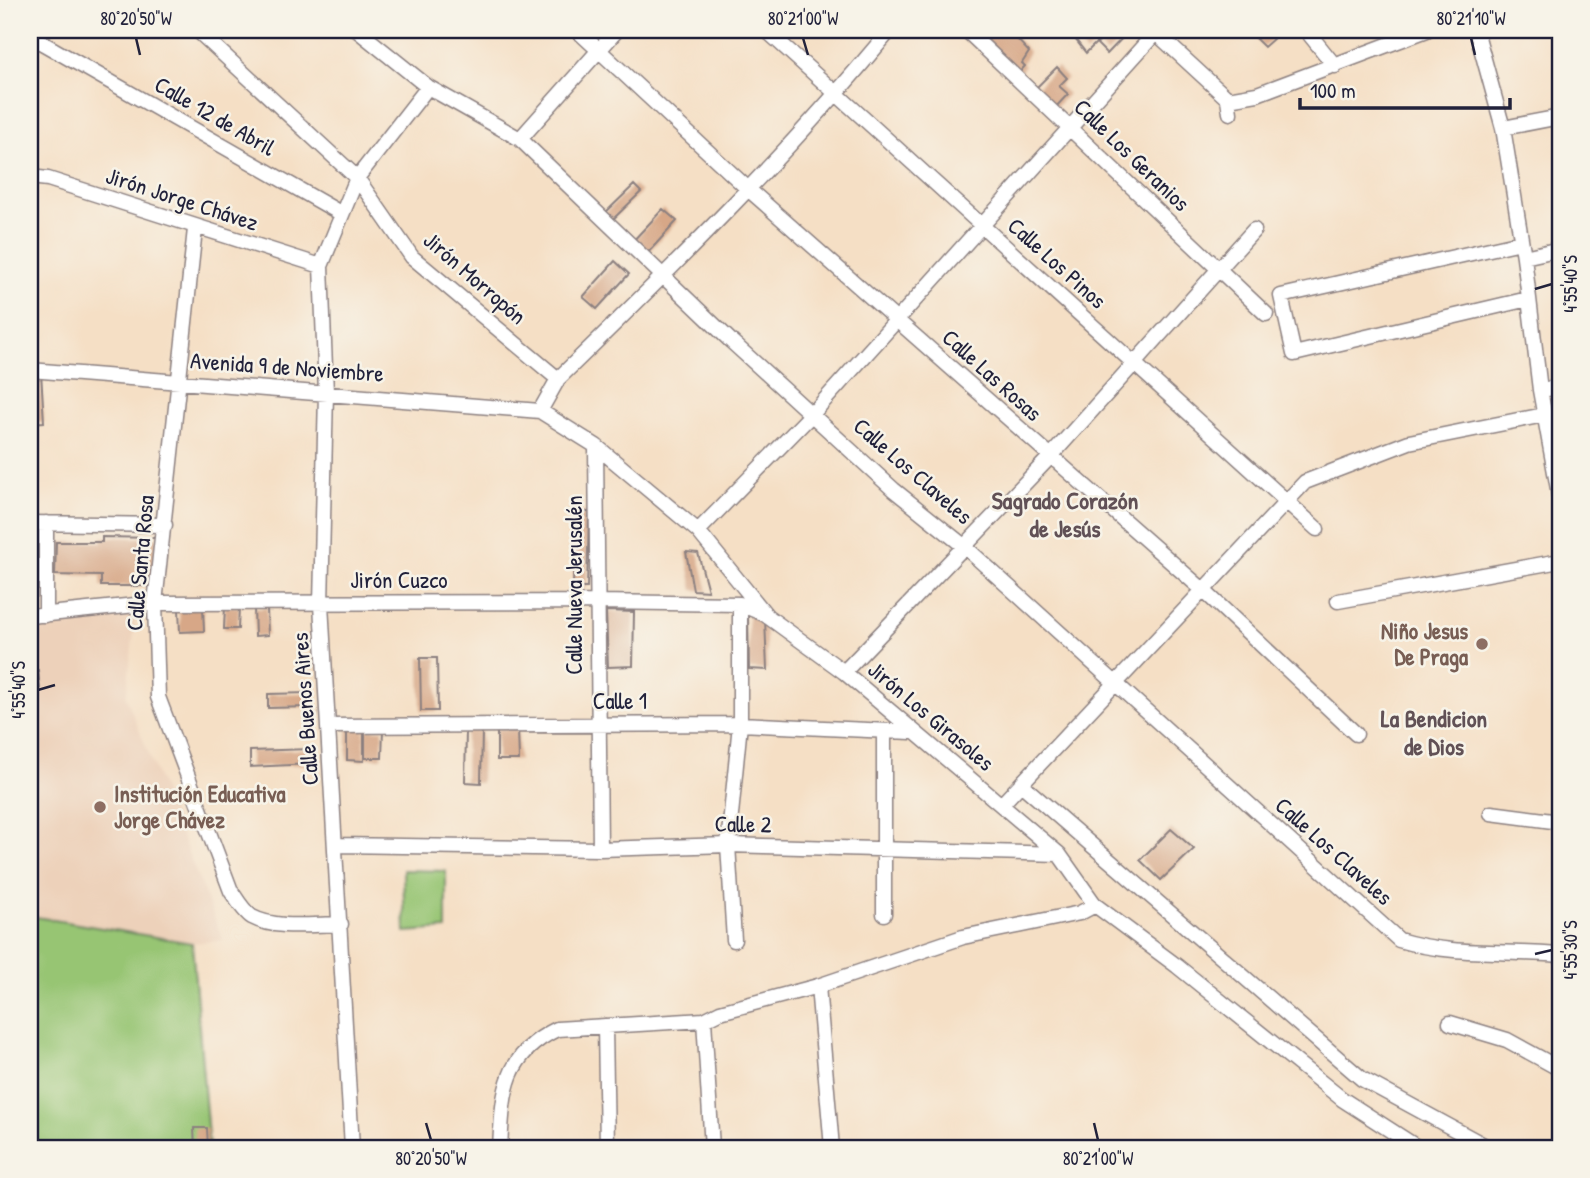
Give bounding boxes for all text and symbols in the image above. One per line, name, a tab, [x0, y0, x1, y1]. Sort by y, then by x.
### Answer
text: 80°20'50"W	[100, 6, 172, 31]
text: 80°21'00"W	[768, 6, 838, 31]
text: 80°21'10"W	[1436, 6, 1506, 31]
scale bar	[1300, 66, 1510, 110]
street label: Calle 12 de Abril	[149, 68, 282, 163]
text: 100 m	[1310, 76, 1356, 105]
street label: Calle Los Geranios	[1068, 91, 1197, 218]
street label: Jirón Jorge Chávez	[102, 159, 262, 238]
street label: Calle Los Pinos	[1001, 210, 1113, 315]
street label: Jirón Morropón	[417, 224, 533, 331]
text: 4°55'40"S	[1558, 255, 1583, 313]
street label: Calle Las Rosas	[936, 322, 1049, 428]
street label: Avenida 9 de Noviembre	[189, 344, 385, 389]
street label: Calle Los Claveles	[847, 410, 980, 531]
district label: Sagrado Corazón de Jesús	[992, 484, 1138, 544]
street label: Calle Santa Rosa	[118, 494, 161, 632]
street label: Calle Nueva Jerusalén	[558, 495, 589, 675]
street label: Jirón Cuzco	[350, 564, 448, 595]
place label: Niño Jesus De Praga	[1381, 615, 1468, 673]
street label: Calle Buenos Aires	[284, 631, 325, 786]
marker: Niño Jesus De Praga	[1474, 636, 1490, 652]
street label: Jirón Los Girasoles	[862, 654, 1001, 778]
text: 4°55'40"S	[6, 661, 31, 719]
street label: Calle 1	[593, 685, 647, 716]
district label: La Bendicion de Dios	[1381, 702, 1487, 762]
place label: Institución Educativa Jorge Chávez	[114, 778, 285, 836]
street label: Calle Los Claveles	[1269, 790, 1400, 912]
marker: Institución Educativa Jorge Chávez	[92, 799, 108, 815]
street label: Calle 2	[714, 808, 772, 839]
text: 4°55'30"S	[1558, 921, 1583, 979]
text: 80°20'50"W	[395, 1146, 467, 1171]
text: 80°21'00"W	[1063, 1146, 1133, 1171]

